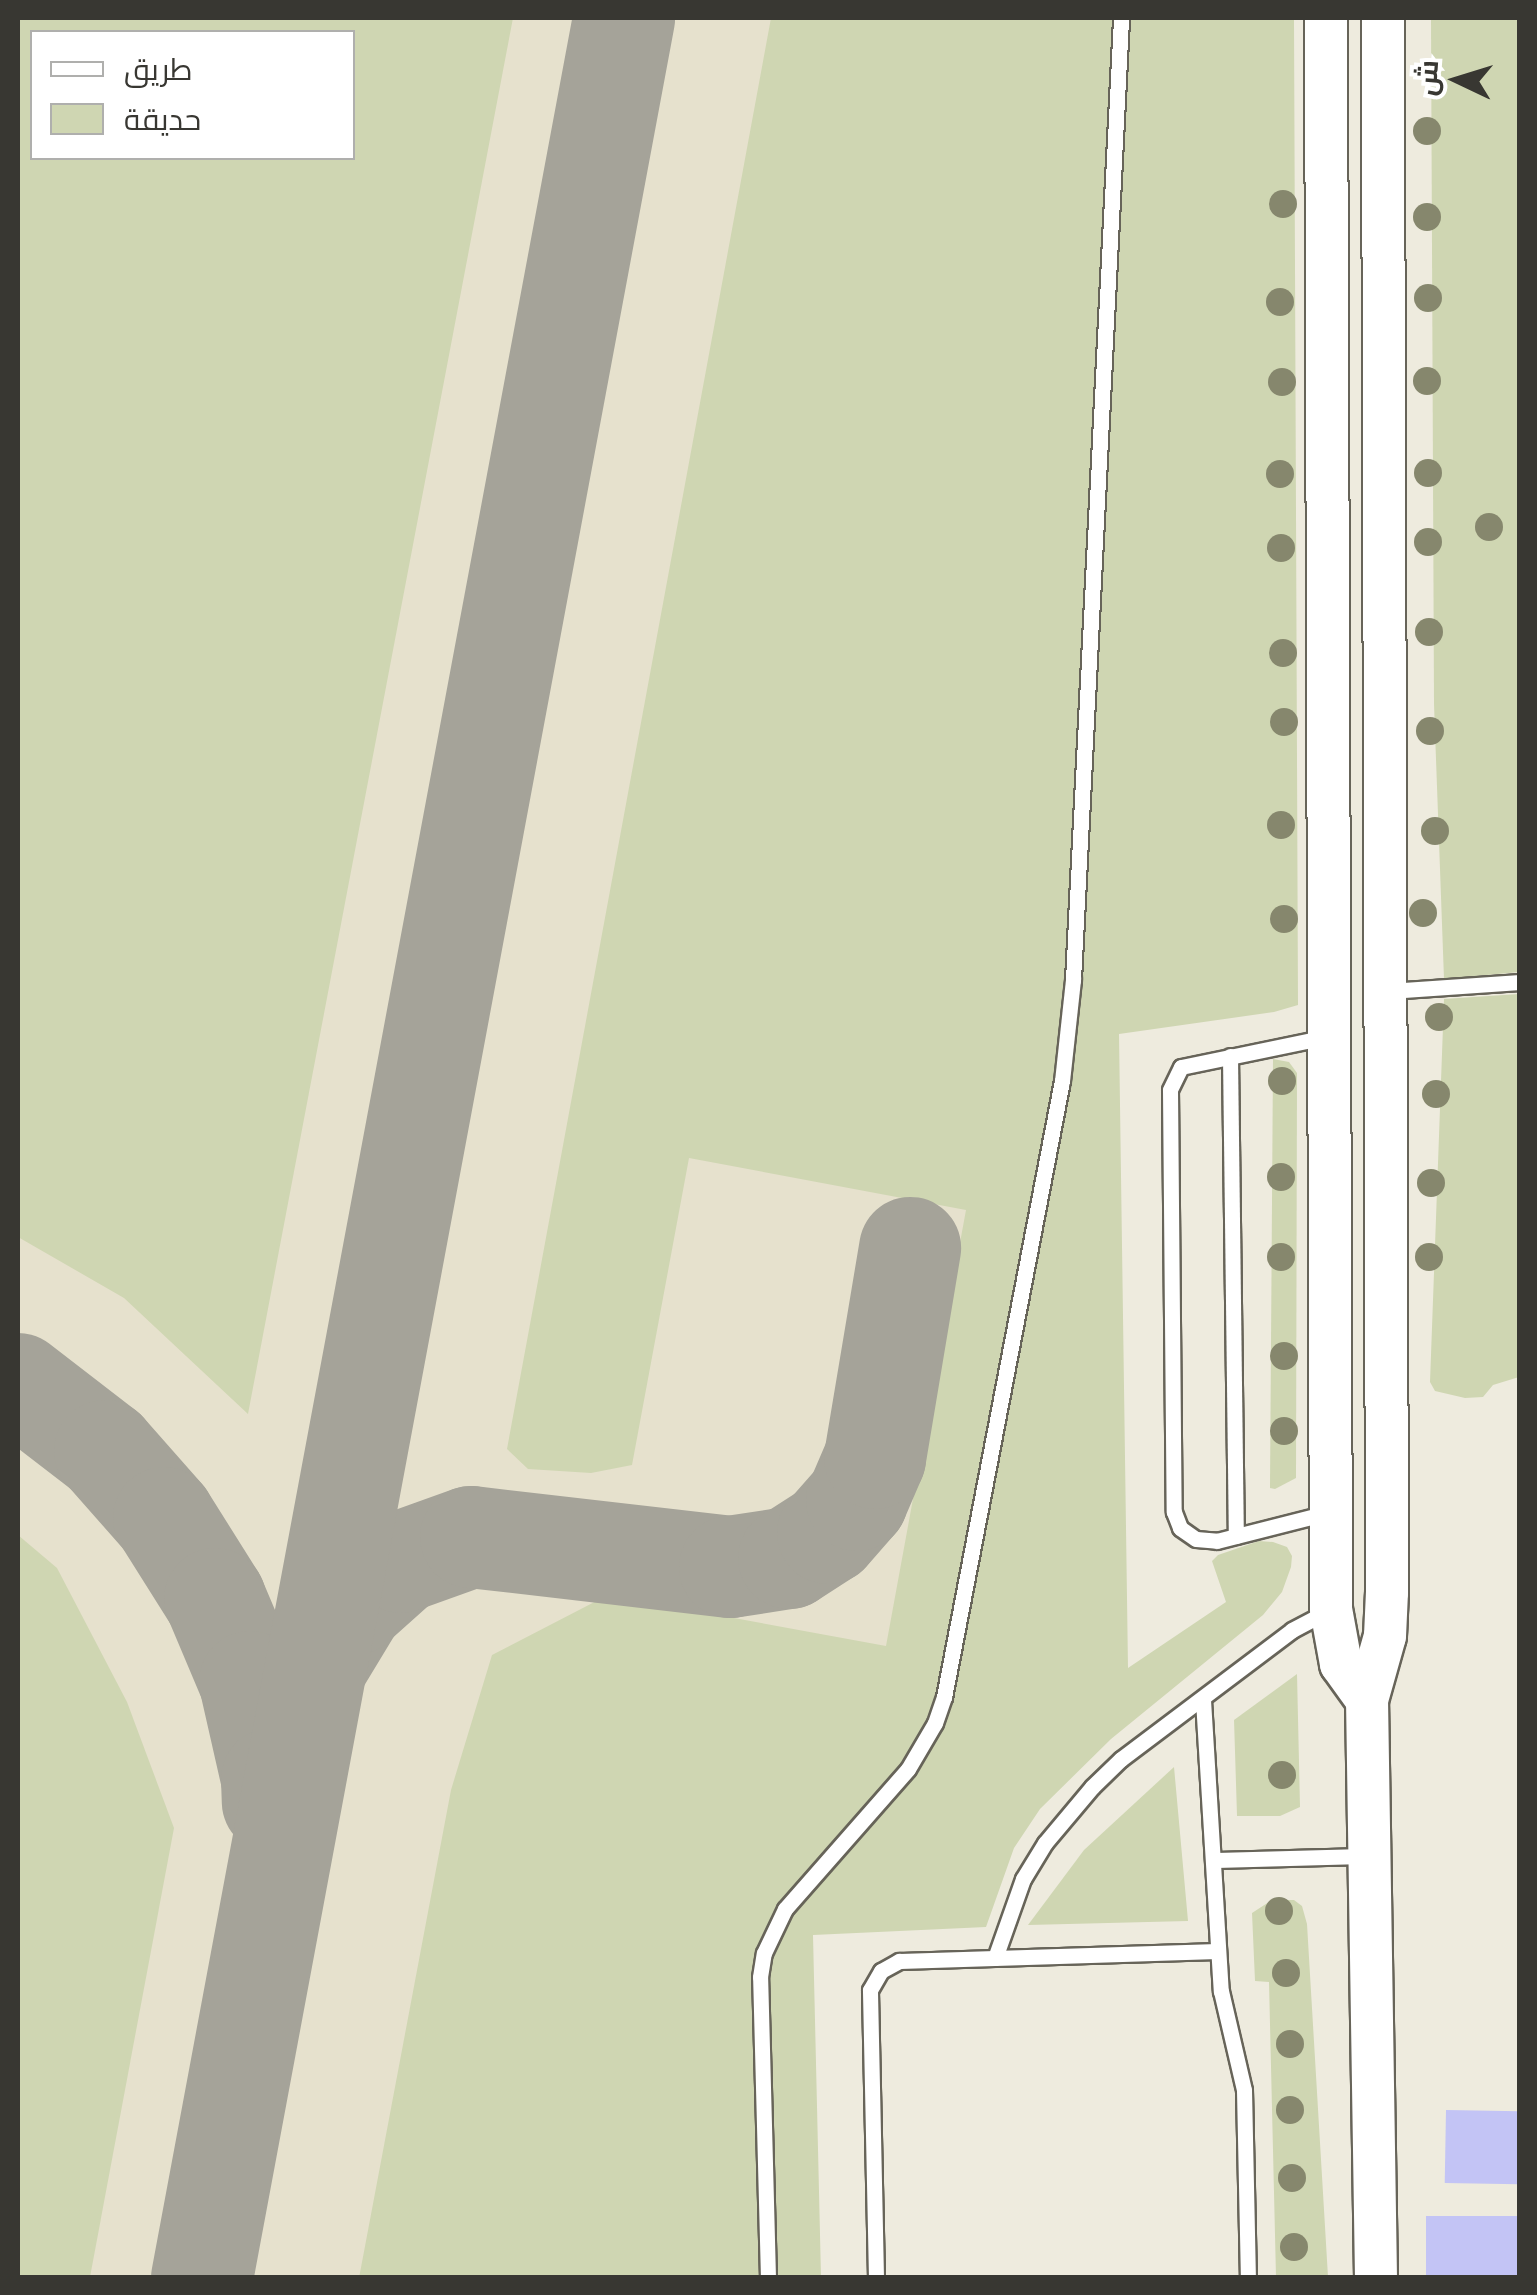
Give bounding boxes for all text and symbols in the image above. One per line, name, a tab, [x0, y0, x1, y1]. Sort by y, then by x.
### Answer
legend	[30, 30, 355, 160]
north arrow	[1407, 30, 1507, 130]
text: طريق	[124, 51, 193, 87]
text: ش	[1409, 59, 1445, 97]
text: حديقة	[124, 101, 201, 137]

